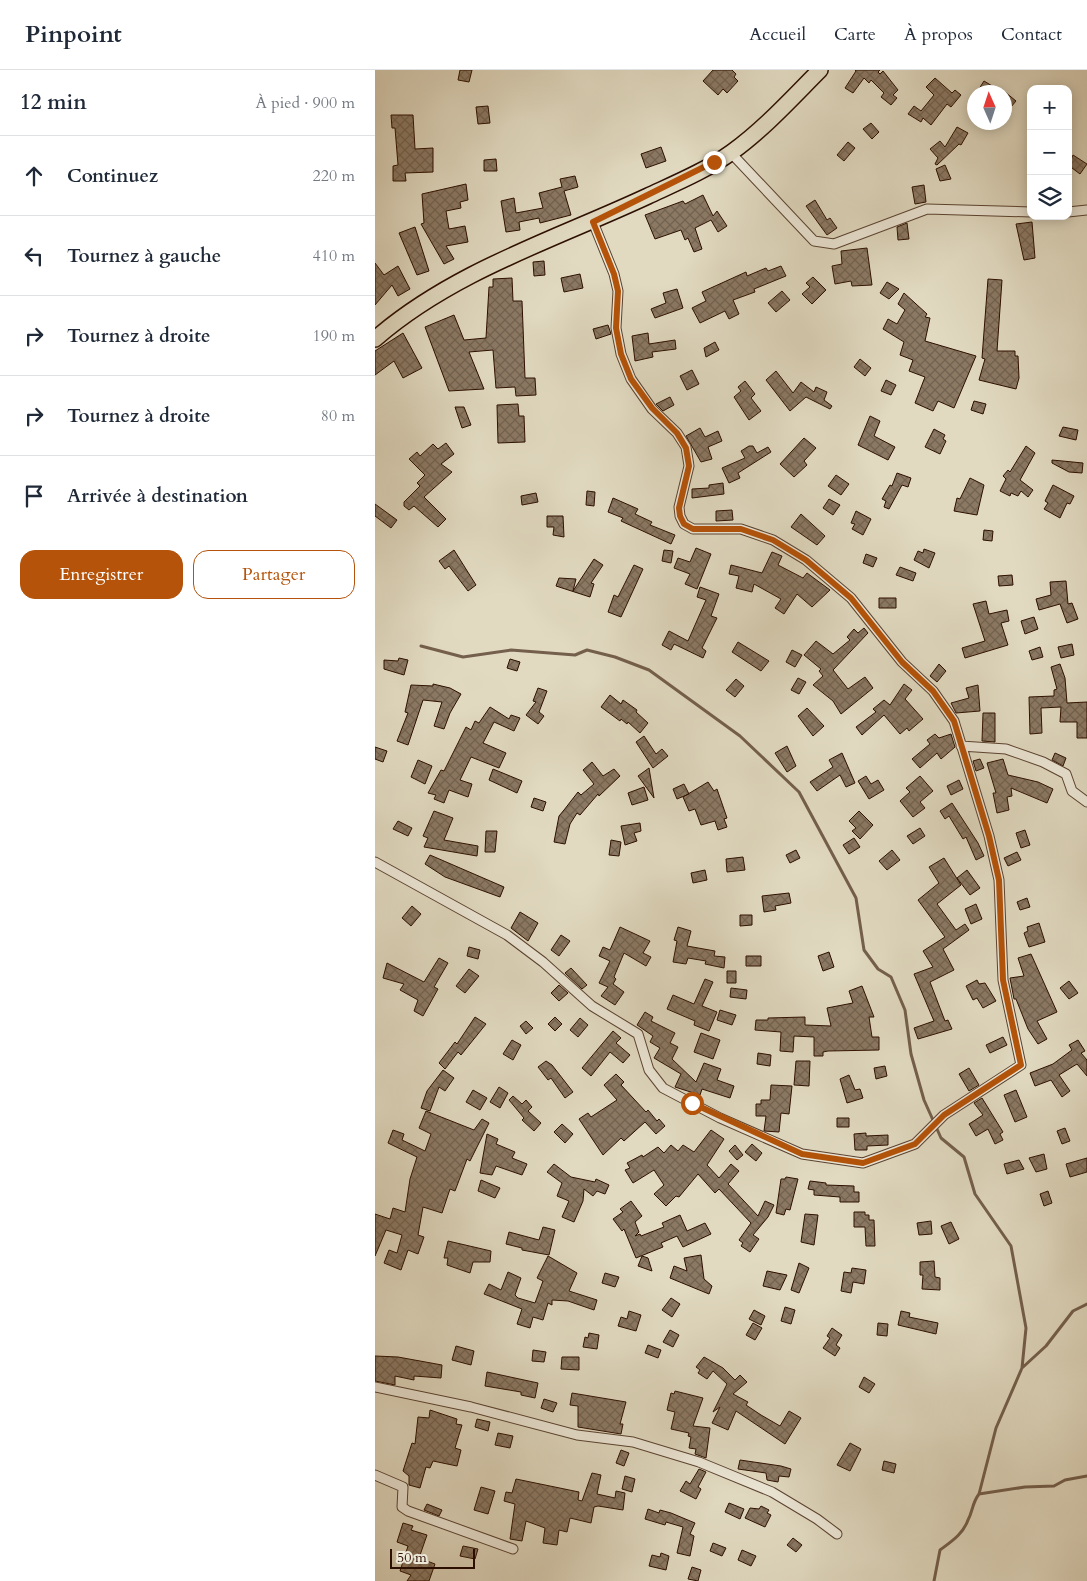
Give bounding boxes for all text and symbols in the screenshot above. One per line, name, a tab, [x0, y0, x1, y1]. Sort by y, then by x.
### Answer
text: Pinpoint	[25, 18, 122, 51]
text: Accueil	[749, 22, 806, 47]
text: Carte	[834, 22, 876, 47]
text: À propos	[904, 22, 973, 47]
text: Contact	[1001, 22, 1062, 47]
north arrow	[967, 85, 1012, 130]
map controls	[1027, 85, 1072, 220]
button: +	[1027, 85, 1072, 130]
text: 12 min	[20, 88, 87, 117]
text: À pied · 900 m	[255, 92, 355, 114]
button: −	[1027, 130, 1072, 175]
route end	[703, 151, 726, 174]
icon: ahead	[20, 162, 48, 190]
text: Continuez	[67, 163, 158, 189]
text: 220 m	[313, 165, 355, 187]
button: layers	[1027, 175, 1072, 220]
icon: left	[20, 242, 48, 270]
text: Tournez à gauche	[67, 243, 221, 269]
text: 410 m	[313, 245, 355, 267]
icon: right	[20, 322, 48, 350]
text: Tournez à droite	[67, 323, 210, 349]
text: 190 m	[313, 325, 355, 347]
icon: right	[20, 402, 48, 430]
text: Tournez à droite	[67, 403, 210, 429]
text: 80 m	[321, 405, 355, 427]
icon: arrive	[20, 482, 48, 510]
text: Arrivée à destination	[67, 483, 248, 509]
button: Enregistrer	[20, 550, 183, 599]
button: Partager	[193, 550, 355, 599]
route start	[681, 1092, 704, 1115]
scale bar	[390, 1546, 475, 1569]
text: 50 m	[397, 1548, 427, 1567]

